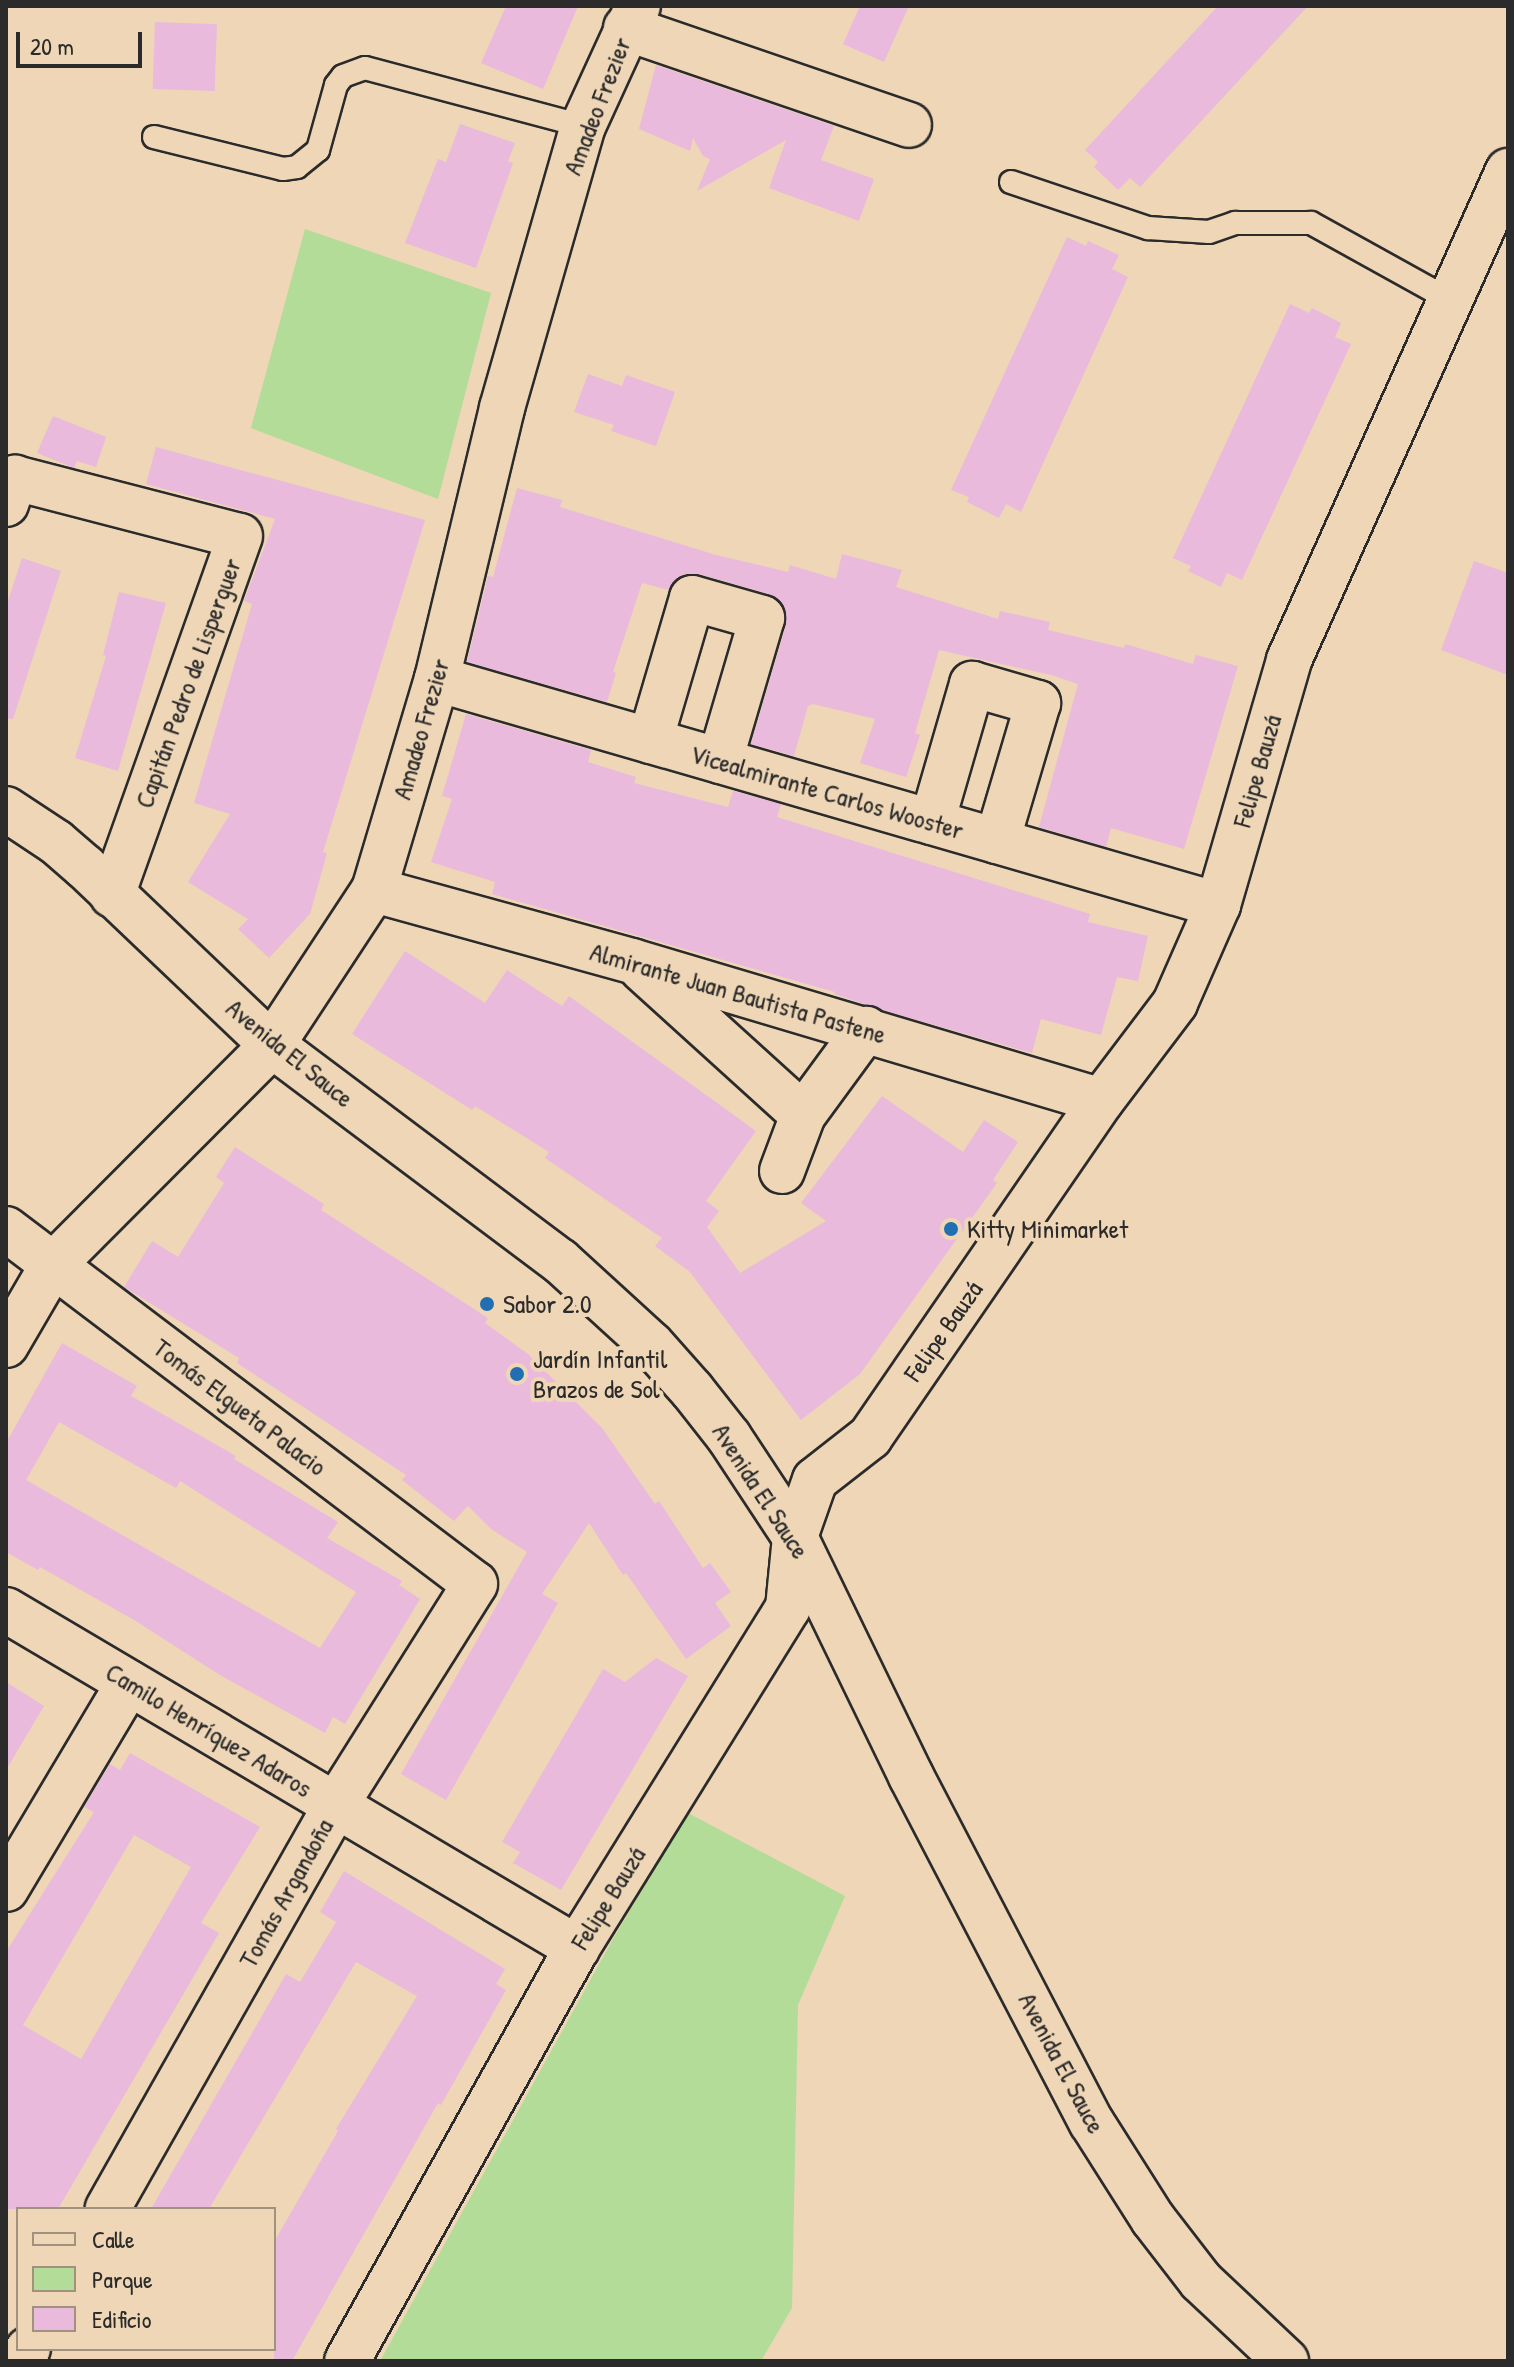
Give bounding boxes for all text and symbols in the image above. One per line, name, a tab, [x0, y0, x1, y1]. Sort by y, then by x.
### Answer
scale bar	[20, 16, 146, 66]
text: 20 m	[30, 30, 74, 62]
street label: Amadeo Frezier	[556, 33, 638, 179]
street label: Capitán Pedro de Lisperguer	[128, 554, 248, 812]
street label: Amadeo Frezier	[386, 655, 456, 803]
street label: Felipe Bauzá	[1226, 711, 1288, 831]
street label: Vicealmirante Carlos Wooster	[687, 738, 967, 846]
street label: Almirante Juan Bautista Pastene	[587, 936, 889, 1050]
street label: Avenida El Sauce	[220, 992, 360, 1114]
place label: Kitty Minimarket	[967, 1213, 1128, 1245]
marker: Kitty Minimarket	[942, 1220, 960, 1238]
street label: Felipe Bauzá	[897, 1275, 989, 1387]
place label: Sabor 2.0	[503, 1288, 592, 1320]
marker: Sabor 2.0	[478, 1295, 496, 1313]
street label: Tomás Elgueta Palacio	[147, 1332, 333, 1482]
place label: Jardín Infantil Brazos de Sol	[533, 1343, 667, 1404]
marker: Jardín Infantil Brazos de Sol	[508, 1365, 526, 1383]
street label: Avenida El Sauce	[706, 1418, 816, 1564]
street label: Camilo Henríquez Adaros	[100, 1656, 318, 1804]
street label: Tomás Argandoña	[232, 1813, 340, 1973]
street label: Felipe Bauzá	[564, 1841, 652, 1955]
street label: Avenida El Sauce	[1012, 1987, 1112, 2139]
legend	[16, 2207, 276, 2351]
text: Calle	[92, 2223, 134, 2255]
text: Parque	[92, 2263, 152, 2295]
text: Edificio	[92, 2303, 151, 2335]

